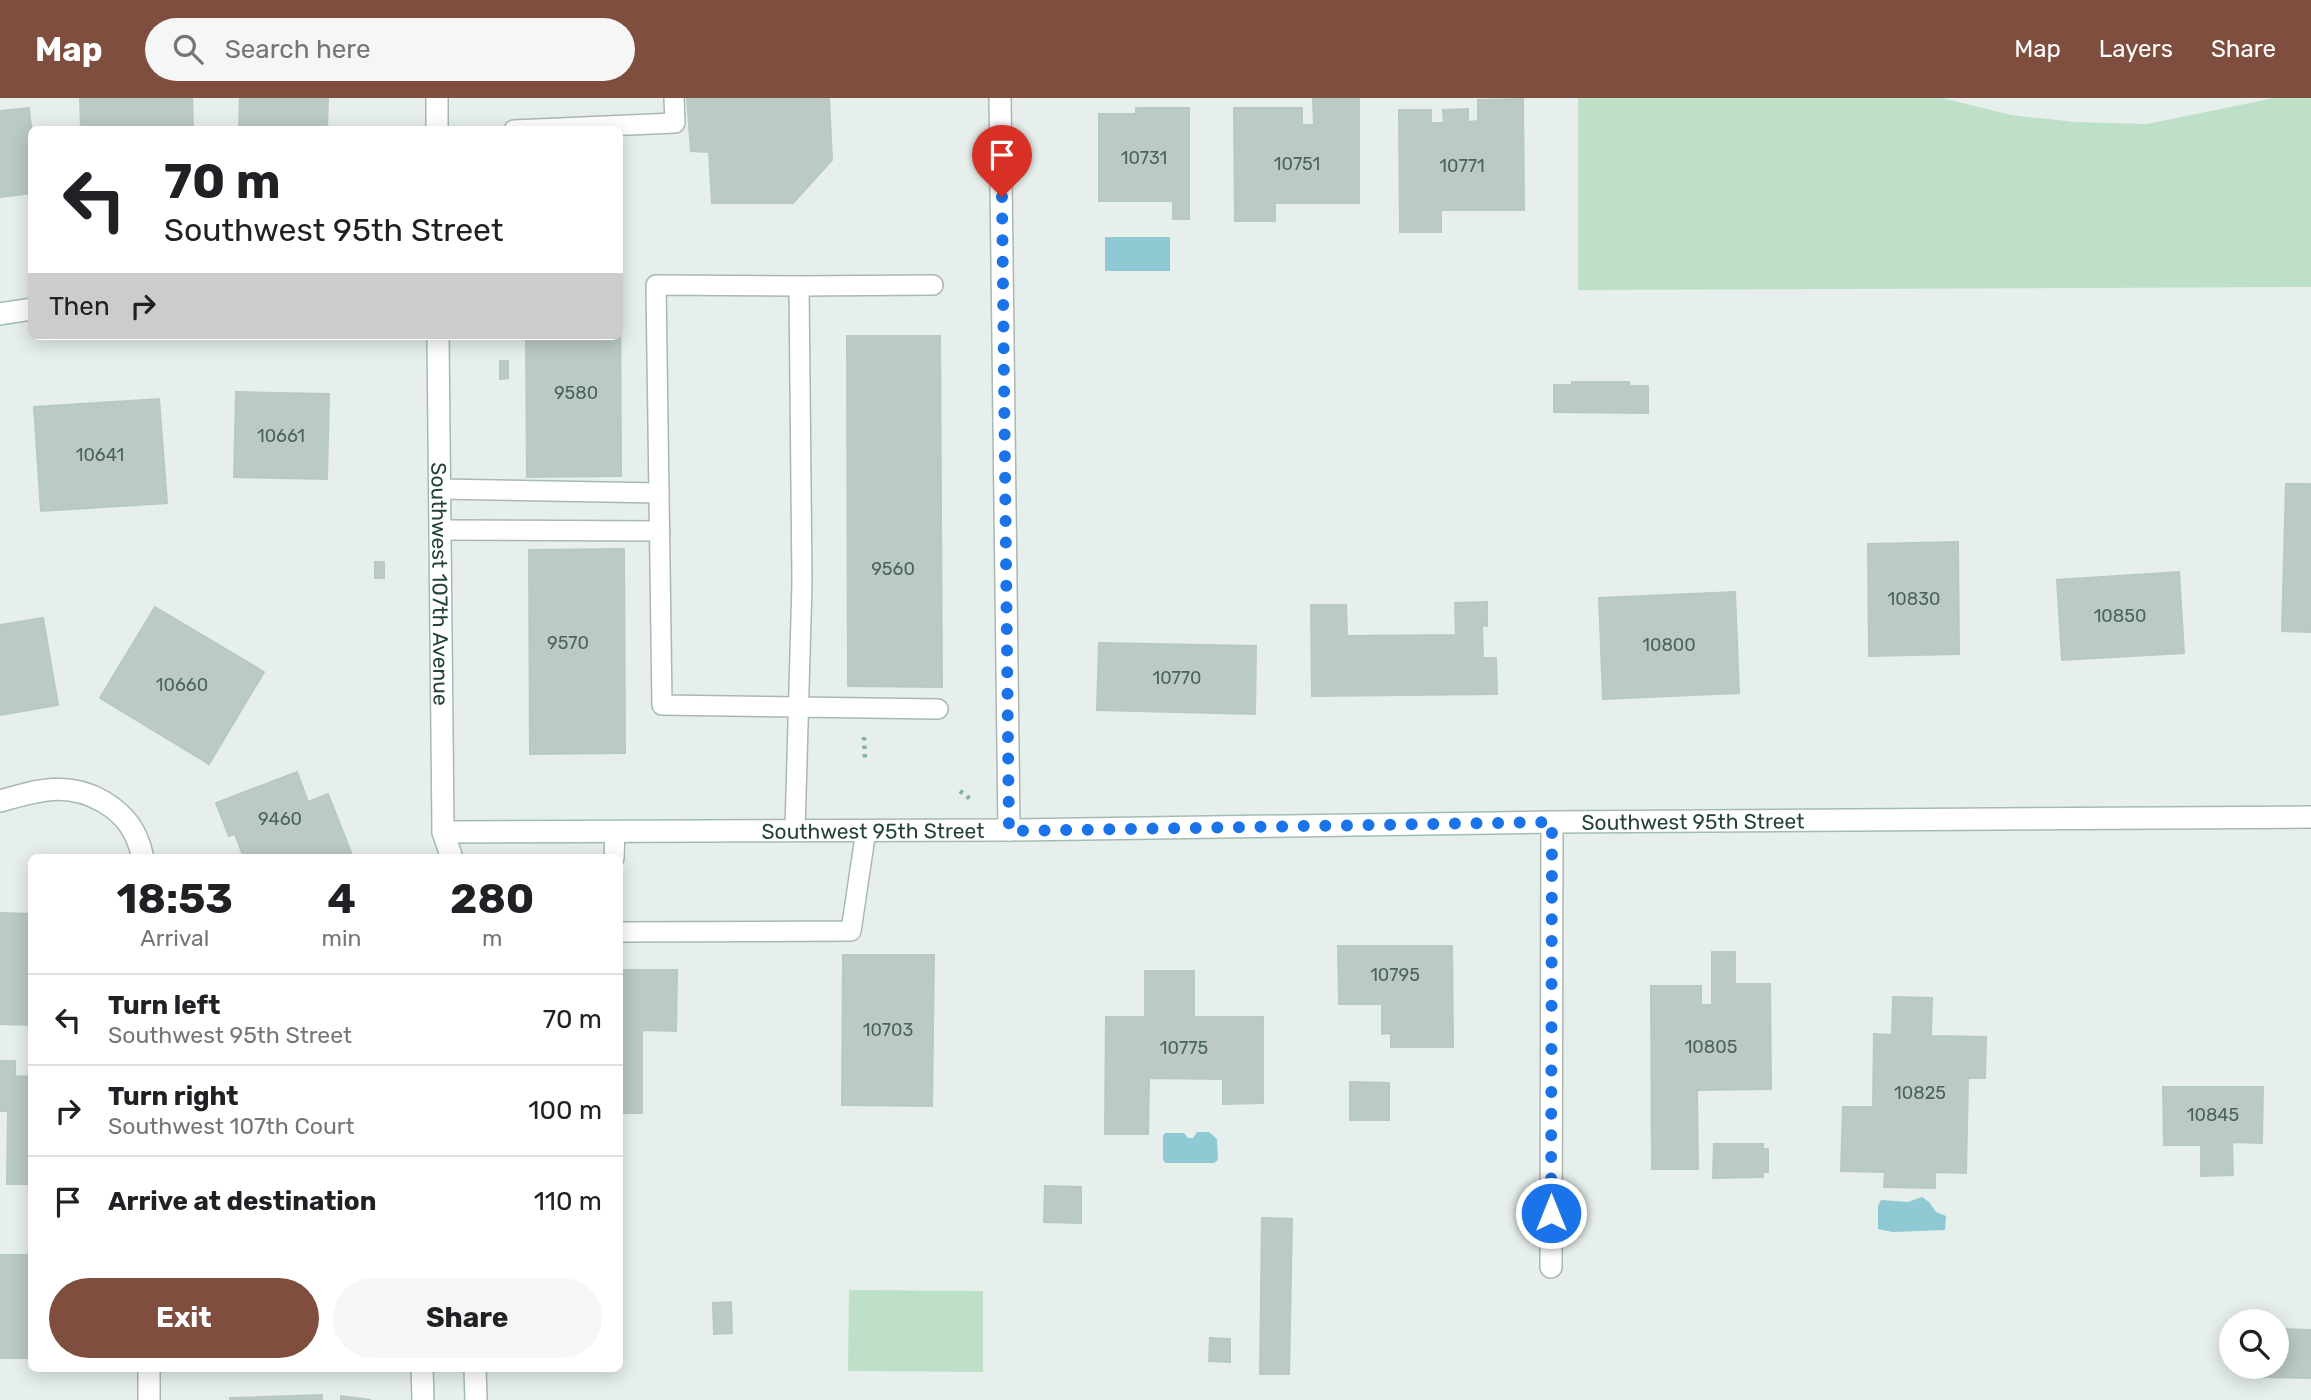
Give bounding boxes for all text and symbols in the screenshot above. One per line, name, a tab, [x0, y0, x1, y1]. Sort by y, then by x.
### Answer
search box	[145, 18, 635, 81]
text: Map	[35, 30, 103, 69]
icon: search	[169, 30, 207, 68]
text: Search here	[225, 34, 370, 65]
text: Map	[2014, 35, 2061, 63]
text: Layers	[2099, 35, 2173, 63]
text: Share	[2211, 35, 2276, 63]
pin	[972, 125, 1032, 197]
icon: arrive	[983, 136, 1021, 174]
house number: 10731	[1121, 147, 1167, 169]
text: 70 m	[164, 152, 281, 210]
house number: 10751	[1274, 153, 1320, 175]
icon: left	[49, 154, 140, 245]
house number: 10771	[1439, 155, 1485, 177]
text: Southwest 95th Street	[164, 211, 503, 249]
icon: right	[124, 287, 162, 325]
text: Then	[49, 291, 110, 322]
house number: 9580	[554, 382, 598, 404]
house number: 10661	[257, 425, 305, 447]
house number: 10641	[76, 444, 124, 466]
street label: Southwest 107th Avenue	[427, 462, 454, 706]
house number: 9560	[871, 558, 915, 580]
house number: 10830	[1888, 588, 1940, 610]
house number: 10850	[2094, 605, 2146, 627]
house number: 9570	[547, 632, 589, 654]
house number: 10800	[1642, 634, 1696, 656]
house number: 10770	[1152, 667, 1202, 689]
house number: 10660	[156, 674, 208, 696]
house number: 9460	[258, 808, 302, 830]
street label: Southwest 95th Street	[1581, 808, 1804, 834]
street label: Southwest 95th Street	[761, 818, 985, 843]
text: 18:53	[117, 874, 233, 924]
text: 4	[327, 874, 356, 924]
text: 280	[450, 874, 534, 924]
text: Arrival	[140, 924, 209, 952]
text: min	[322, 924, 362, 952]
text: m	[482, 924, 502, 952]
house number: 10795	[1370, 964, 1420, 986]
text: Turn left	[108, 990, 220, 1021]
icon: left	[49, 1001, 87, 1039]
text: 70 m	[543, 1004, 602, 1035]
house number: 10703	[863, 1019, 913, 1041]
text: Southwest 95th Street	[108, 1021, 352, 1049]
house number: 10805	[1685, 1036, 1737, 1058]
house number: 10775	[1160, 1037, 1208, 1059]
text: Turn right	[108, 1081, 238, 1112]
house number: 10825	[1894, 1082, 1946, 1104]
icon: right	[49, 1092, 87, 1130]
text: 100 m	[528, 1095, 602, 1126]
house number: 10845	[2187, 1104, 2239, 1126]
text: Southwest 107th Court	[108, 1112, 355, 1140]
position arrow	[1514, 1176, 1588, 1250]
icon: arrive	[49, 1183, 87, 1221]
text: Arrive at destination	[108, 1186, 376, 1217]
text: 110 m	[534, 1186, 602, 1217]
button: Exit	[49, 1278, 319, 1358]
button: Share	[333, 1278, 602, 1358]
map controls	[2219, 1309, 2289, 1379]
button: search	[2219, 1309, 2289, 1379]

